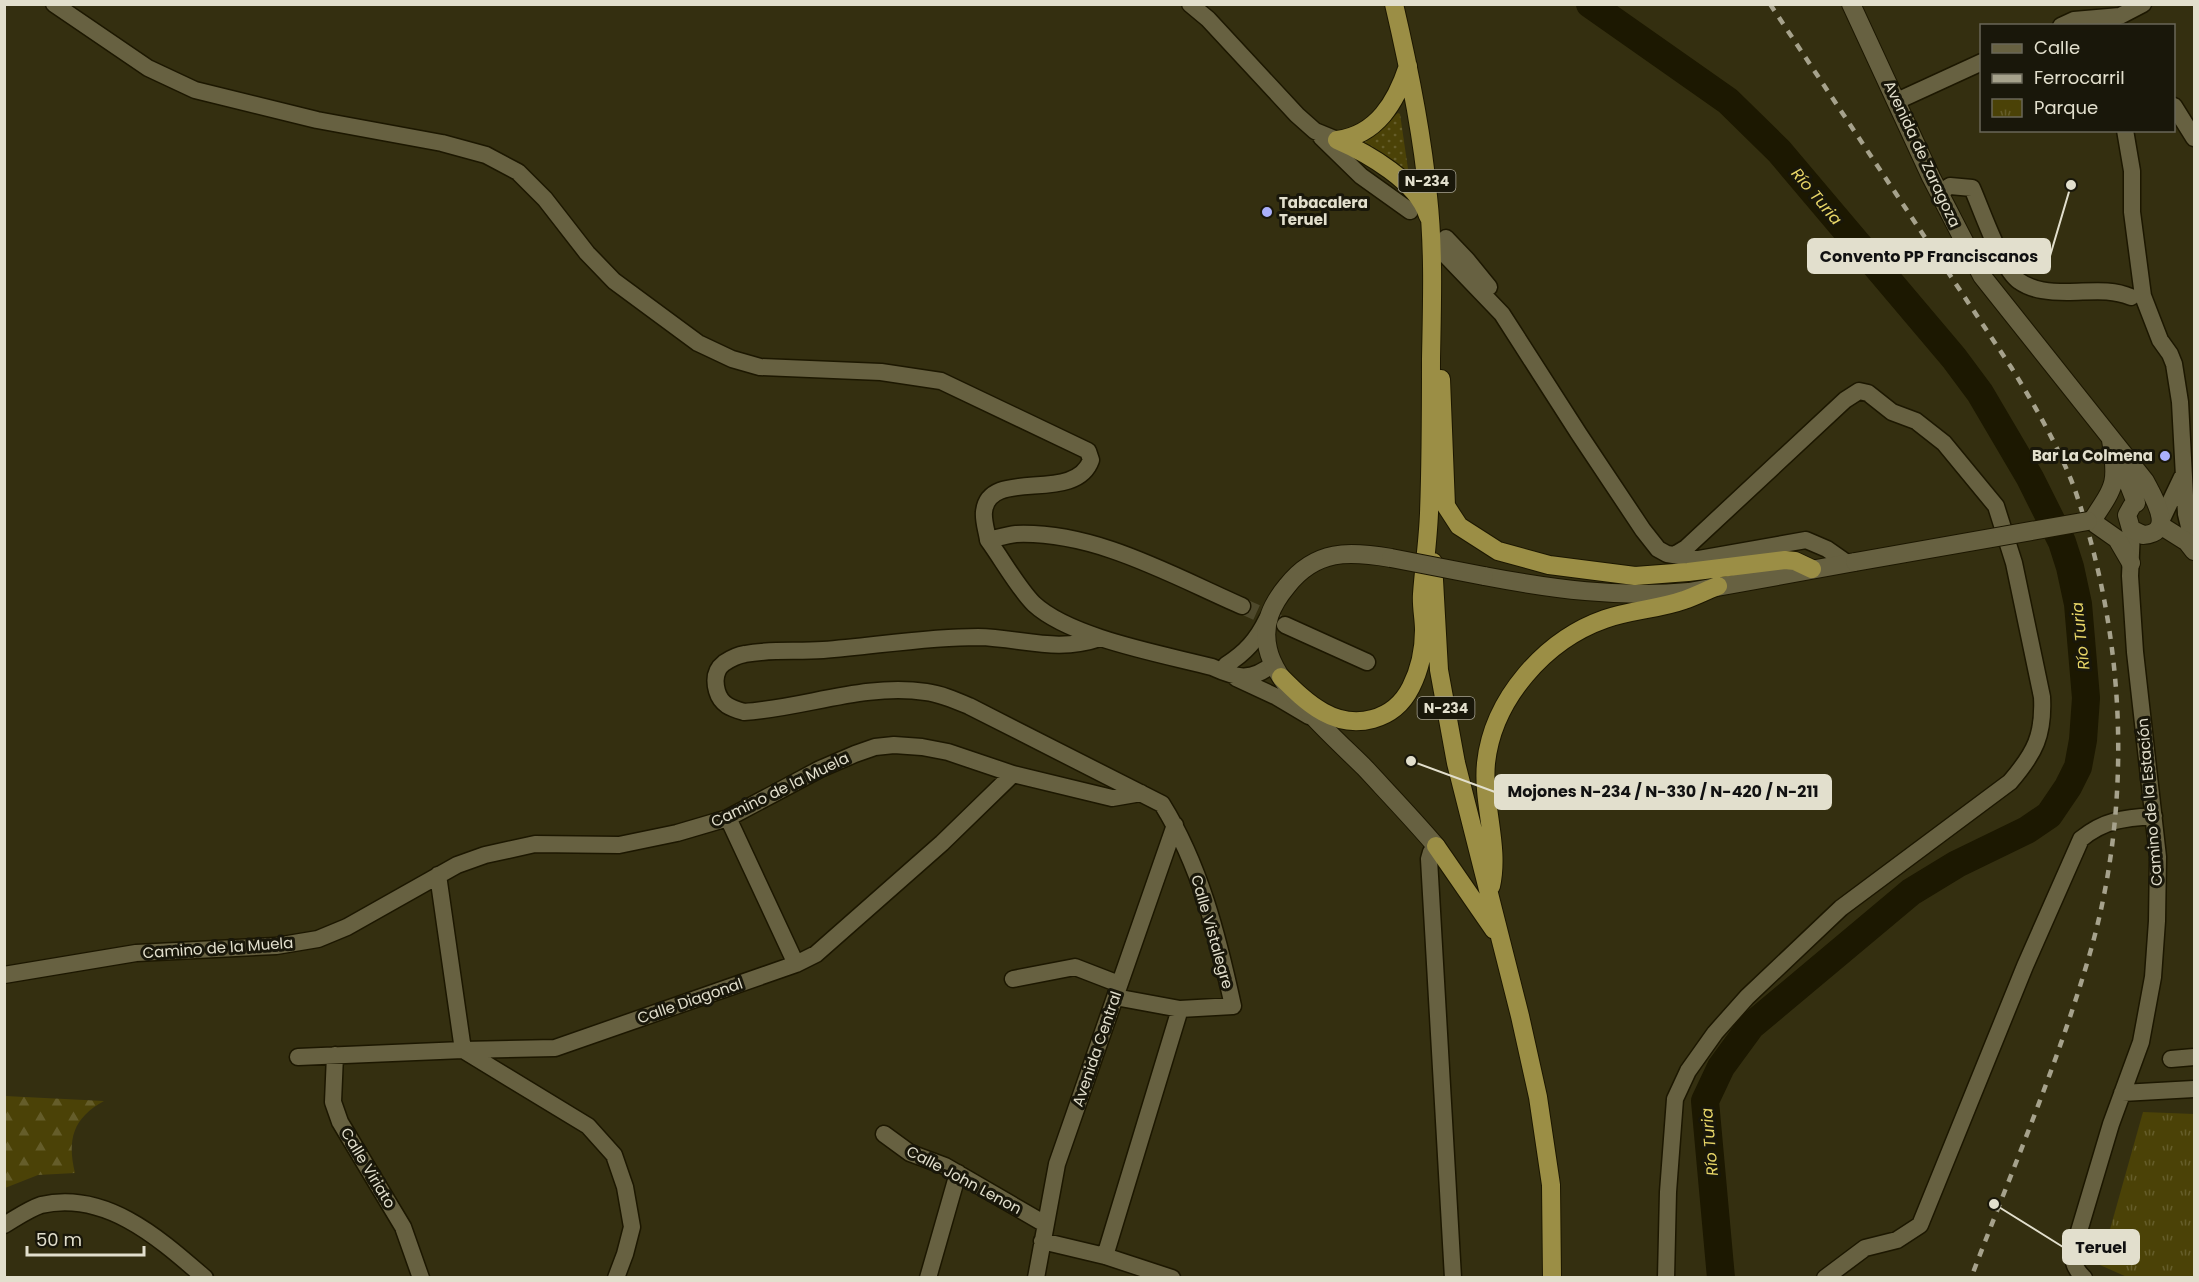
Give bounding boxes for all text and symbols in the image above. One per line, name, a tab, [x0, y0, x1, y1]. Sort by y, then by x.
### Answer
legend	[1980, 24, 2175, 132]
text: Calle	[2034, 35, 2080, 60]
text: Ferrocarril	[2034, 65, 2125, 90]
street label: Avenida de Zaragoza	[1879, 77, 1966, 231]
text: Parque	[2034, 95, 2098, 120]
water label: Río Turia	[1786, 163, 1847, 230]
road number: N-234	[1398, 170, 1456, 192]
place label: Tabacalera Teruel	[1279, 192, 1368, 230]
marker: Tabacalera Teruel	[1260, 205, 1274, 219]
callout: Convento PP Franciscanos	[1808, 239, 2050, 273]
text: Convento PP Franciscanos	[1820, 245, 2038, 268]
place label: Bar La Colmena	[2032, 445, 2153, 466]
marker: Bar La Colmena	[2158, 449, 2172, 463]
water label: Río Turia	[2065, 601, 2096, 671]
road number: N-234	[1418, 697, 1474, 719]
street label: Camino de la Estación	[2132, 717, 2167, 887]
street label: Camino de la Muela	[707, 747, 852, 832]
callout: Mojones N-234 / N-330 / N-420 / N-211	[1495, 775, 1831, 809]
text: Mojones N-234 / N-330 / N-420 / N-211	[1507, 780, 1819, 803]
street label: Calle Vistalegre	[1186, 872, 1239, 991]
street label: Camino de la Muela	[142, 932, 294, 963]
street label: Calle Diagonal	[634, 973, 745, 1028]
street label: Avenida Central	[1067, 988, 1126, 1109]
water label: Río Turia	[1695, 1107, 1724, 1177]
street label: Calle Viriato	[336, 1123, 401, 1212]
street label: Calle John Lenon	[903, 1140, 1026, 1219]
scale bar	[27, 1219, 144, 1257]
text: 50 m	[36, 1227, 82, 1252]
callout: Teruel	[2063, 1230, 2139, 1264]
text: Teruel	[2075, 1236, 2127, 1259]

